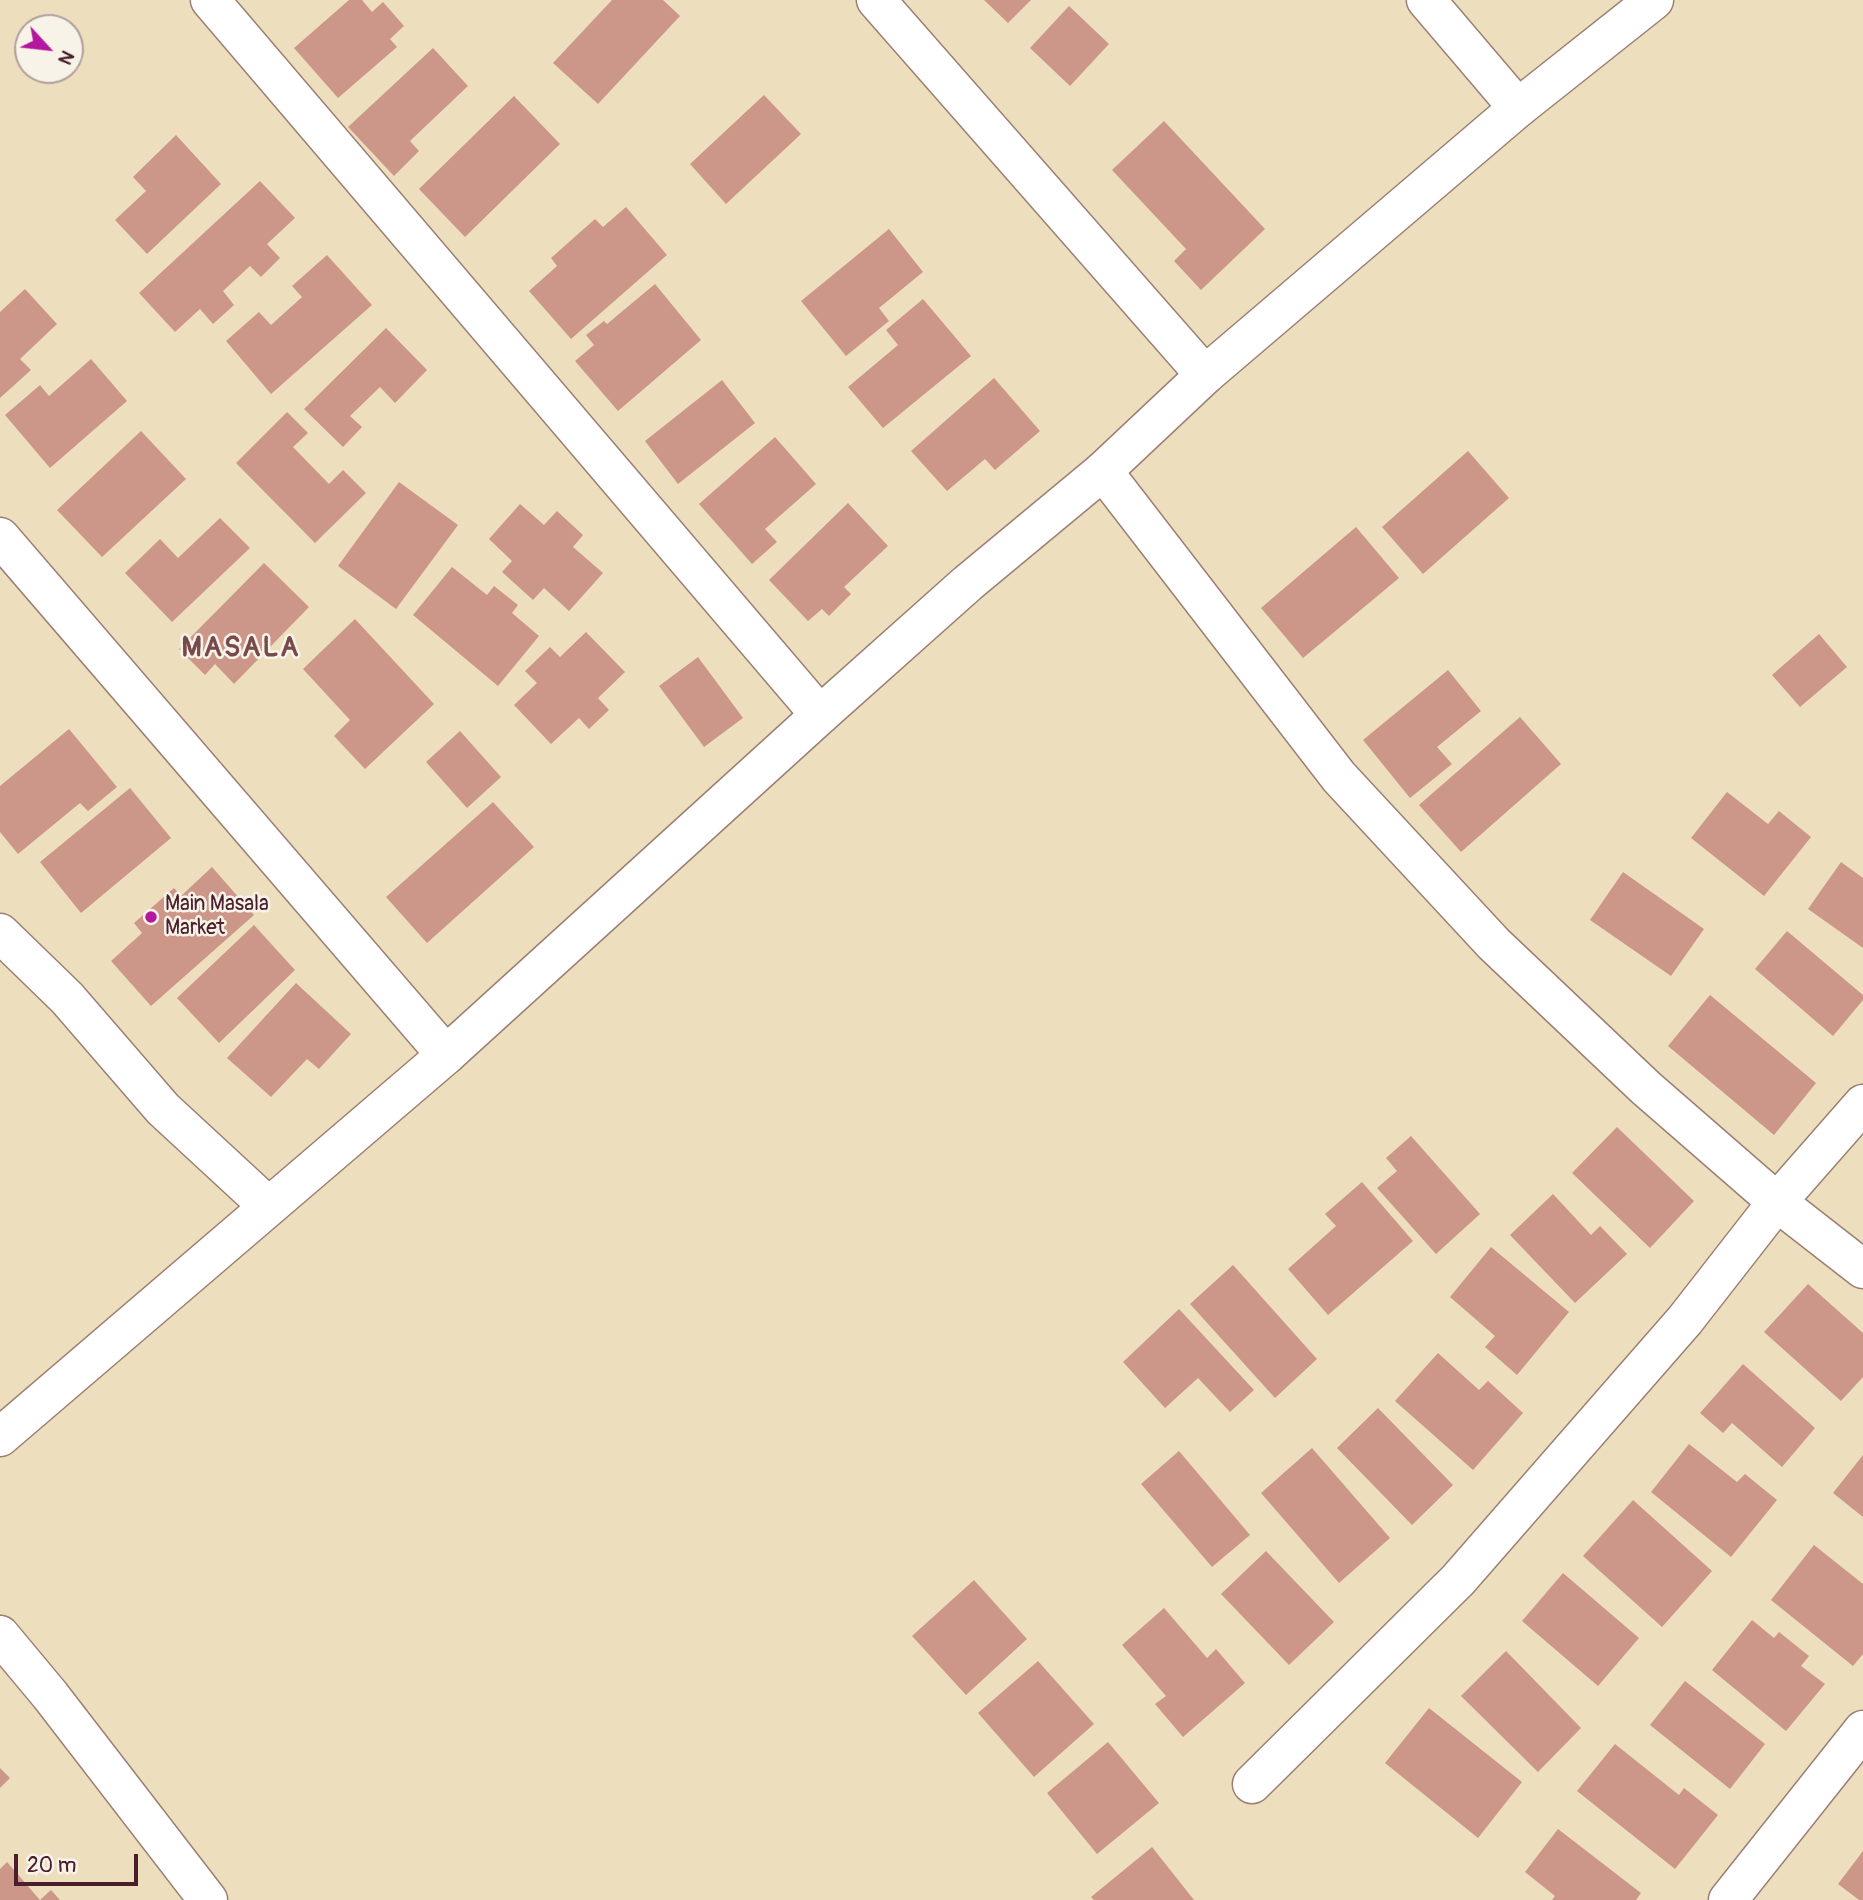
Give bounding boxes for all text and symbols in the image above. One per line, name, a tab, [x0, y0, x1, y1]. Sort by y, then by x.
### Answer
north arrow	[14, 14, 84, 84]
text: N	[52, 46, 80, 69]
district label: MASALA	[182, 632, 300, 666]
place label: Main Masala Market	[165, 892, 269, 942]
marker: Main Masala Market	[143, 909, 159, 925]
scale bar	[18, 1840, 142, 1884]
text: 20 m	[27, 1852, 76, 1879]

